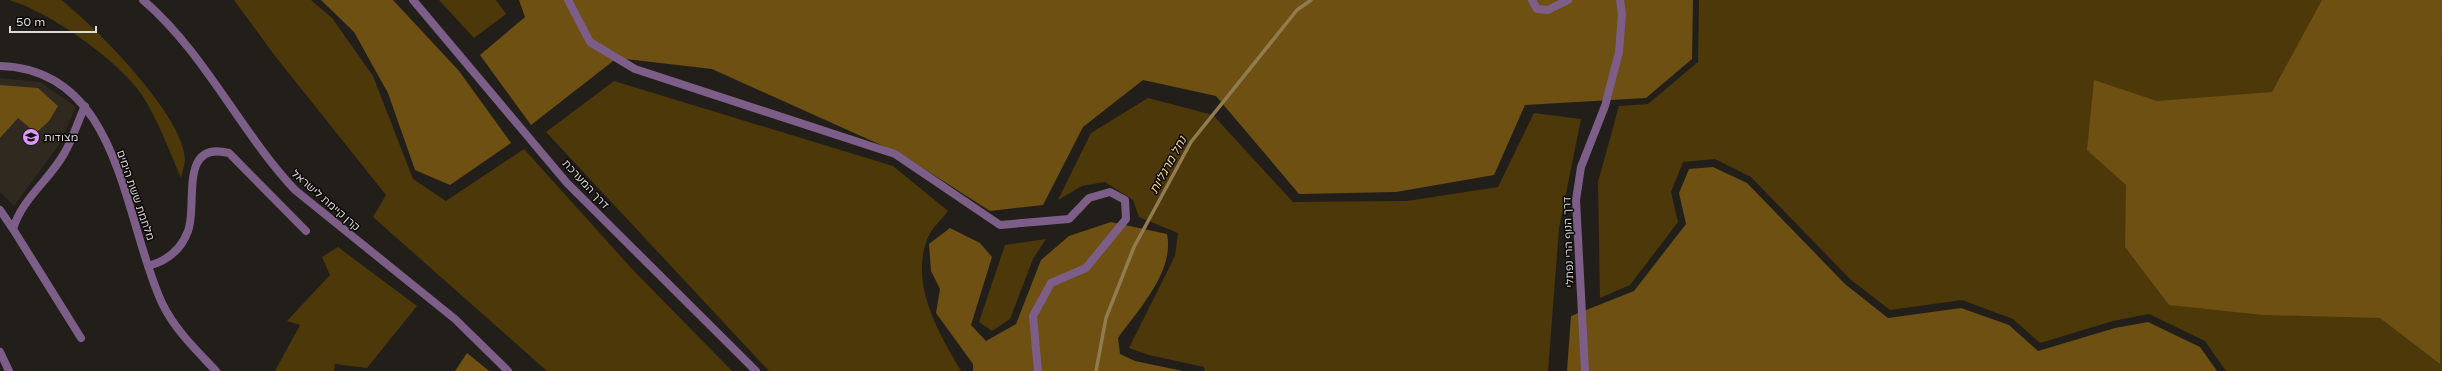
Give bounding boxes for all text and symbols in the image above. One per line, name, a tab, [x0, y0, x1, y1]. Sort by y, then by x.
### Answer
scale bar	[10, 8, 96, 34]
text: 50 m	[16, 15, 45, 29]
school or university icon: מצודות	[21, 127, 41, 147]
place label: מצודות	[44, 131, 78, 144]
water label: נחל מרגליות	[1147, 133, 1190, 196]
street label: מלחמת ששת הימים	[114, 148, 157, 242]
street label: דרך המערכת	[559, 157, 612, 212]
street label: קרן קיימת לישראל	[289, 167, 363, 234]
street label: דרך הנוף הרי נפתלי	[1560, 196, 1577, 288]

